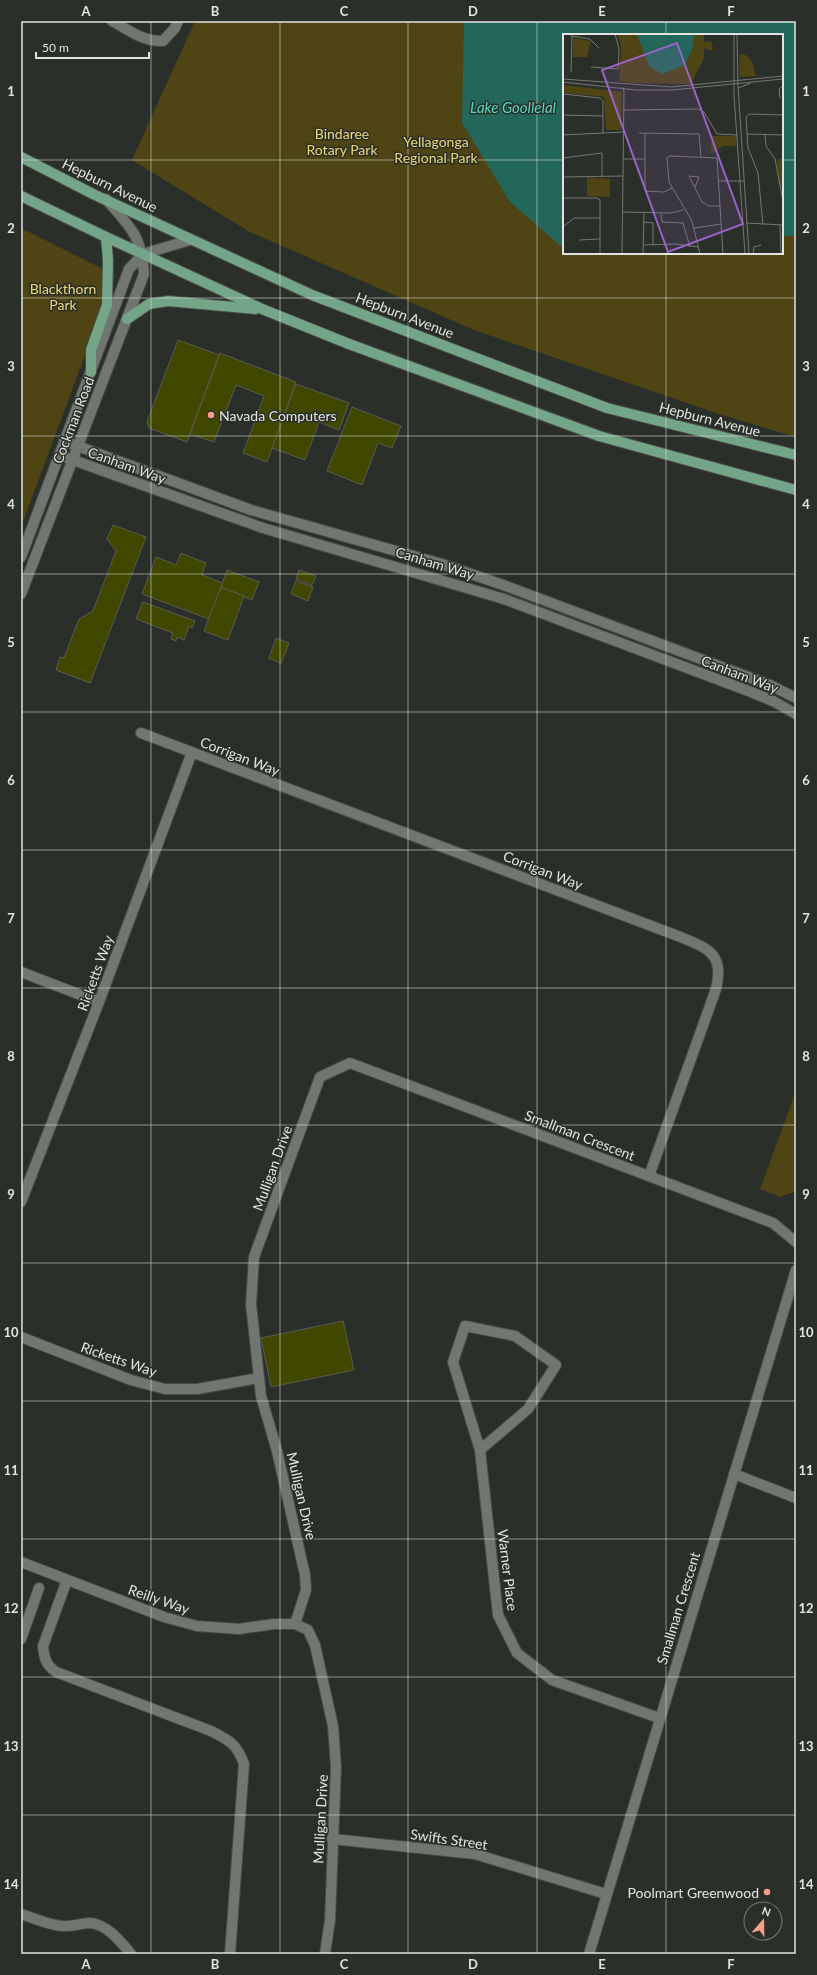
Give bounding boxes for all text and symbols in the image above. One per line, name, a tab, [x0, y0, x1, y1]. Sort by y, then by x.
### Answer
text: A	[80, 3, 91, 19]
text: B	[211, 3, 220, 19]
text: C	[340, 3, 349, 19]
text: D	[468, 3, 478, 19]
text: E	[598, 3, 606, 19]
text: F	[727, 3, 735, 19]
scale bar	[36, 34, 149, 60]
inset map	[563, 34, 783, 254]
text: 50 m	[42, 40, 69, 55]
text: 1	[7, 83, 15, 99]
text: 1	[802, 83, 810, 99]
water label: Lake Goollelal	[470, 98, 557, 116]
park label: Bindaree Rotary Park	[306, 125, 378, 158]
park label: Yellagonga Regional Park	[394, 133, 479, 166]
street label: Hepburn Avenue	[60, 155, 160, 215]
text: 2	[7, 220, 15, 236]
text: 2	[802, 220, 810, 236]
park label: Blackthorn Park	[30, 280, 96, 313]
street label: Hepburn Avenue	[354, 288, 456, 342]
text: 3	[7, 358, 15, 374]
text: 3	[802, 358, 810, 374]
street label: Cockman Road	[49, 374, 97, 466]
street label: Hepburn Avenue	[658, 398, 762, 440]
place label: Navada Computers	[219, 407, 337, 424]
marker: Navada Computers	[206, 410, 216, 420]
street label: Canham Way	[86, 443, 169, 487]
text: 4	[7, 496, 15, 512]
text: 4	[802, 496, 810, 512]
street label: Canham Way	[394, 543, 477, 583]
text: 5	[7, 634, 15, 650]
text: 5	[802, 634, 810, 650]
street label: Canham Way	[699, 651, 782, 697]
street label: Corrigan Way	[198, 733, 283, 779]
text: 6	[7, 772, 15, 788]
text: 6	[802, 772, 810, 788]
street label: Corrigan Way	[501, 847, 586, 893]
text: 7	[7, 910, 15, 926]
text: 7	[802, 910, 810, 926]
street label: Ricketts Way	[73, 932, 117, 1013]
text: 8	[7, 1048, 15, 1064]
text: 8	[802, 1048, 810, 1064]
street label: Smallman Crescent	[522, 1106, 638, 1164]
street label: Mulligan Drive	[249, 1123, 295, 1213]
text: 9	[7, 1186, 15, 1202]
text: 9	[802, 1186, 810, 1202]
text: 10	[3, 1324, 19, 1340]
text: 10	[798, 1324, 814, 1340]
street label: Ricketts Way	[79, 1338, 160, 1380]
street label: Mulligan Drive	[284, 1450, 320, 1542]
text: 11	[3, 1462, 19, 1478]
text: 11	[798, 1462, 814, 1478]
street label: Warner Place	[495, 1528, 521, 1612]
street label: Smallman Crescent	[653, 1550, 703, 1666]
street label: Reilly Way	[126, 1581, 193, 1618]
text: 12	[3, 1600, 19, 1616]
text: 12	[798, 1600, 814, 1616]
text: 13	[3, 1738, 19, 1754]
text: 13	[798, 1738, 814, 1754]
street label: Mulligan Drive	[309, 1774, 331, 1864]
street label: Swifts Street	[409, 1825, 489, 1853]
text: 14	[3, 1876, 19, 1892]
text: 14	[798, 1876, 814, 1892]
place label: Poolmart Greenwood	[628, 1884, 759, 1901]
marker: Poolmart Greenwood	[762, 1887, 772, 1897]
north arrow	[743, 1901, 783, 1941]
text: N	[760, 1904, 773, 1919]
text: A	[80, 1956, 91, 1972]
text: B	[211, 1956, 220, 1972]
text: C	[340, 1956, 349, 1972]
text: D	[468, 1956, 478, 1972]
text: E	[598, 1956, 606, 1972]
text: F	[727, 1956, 735, 1972]

